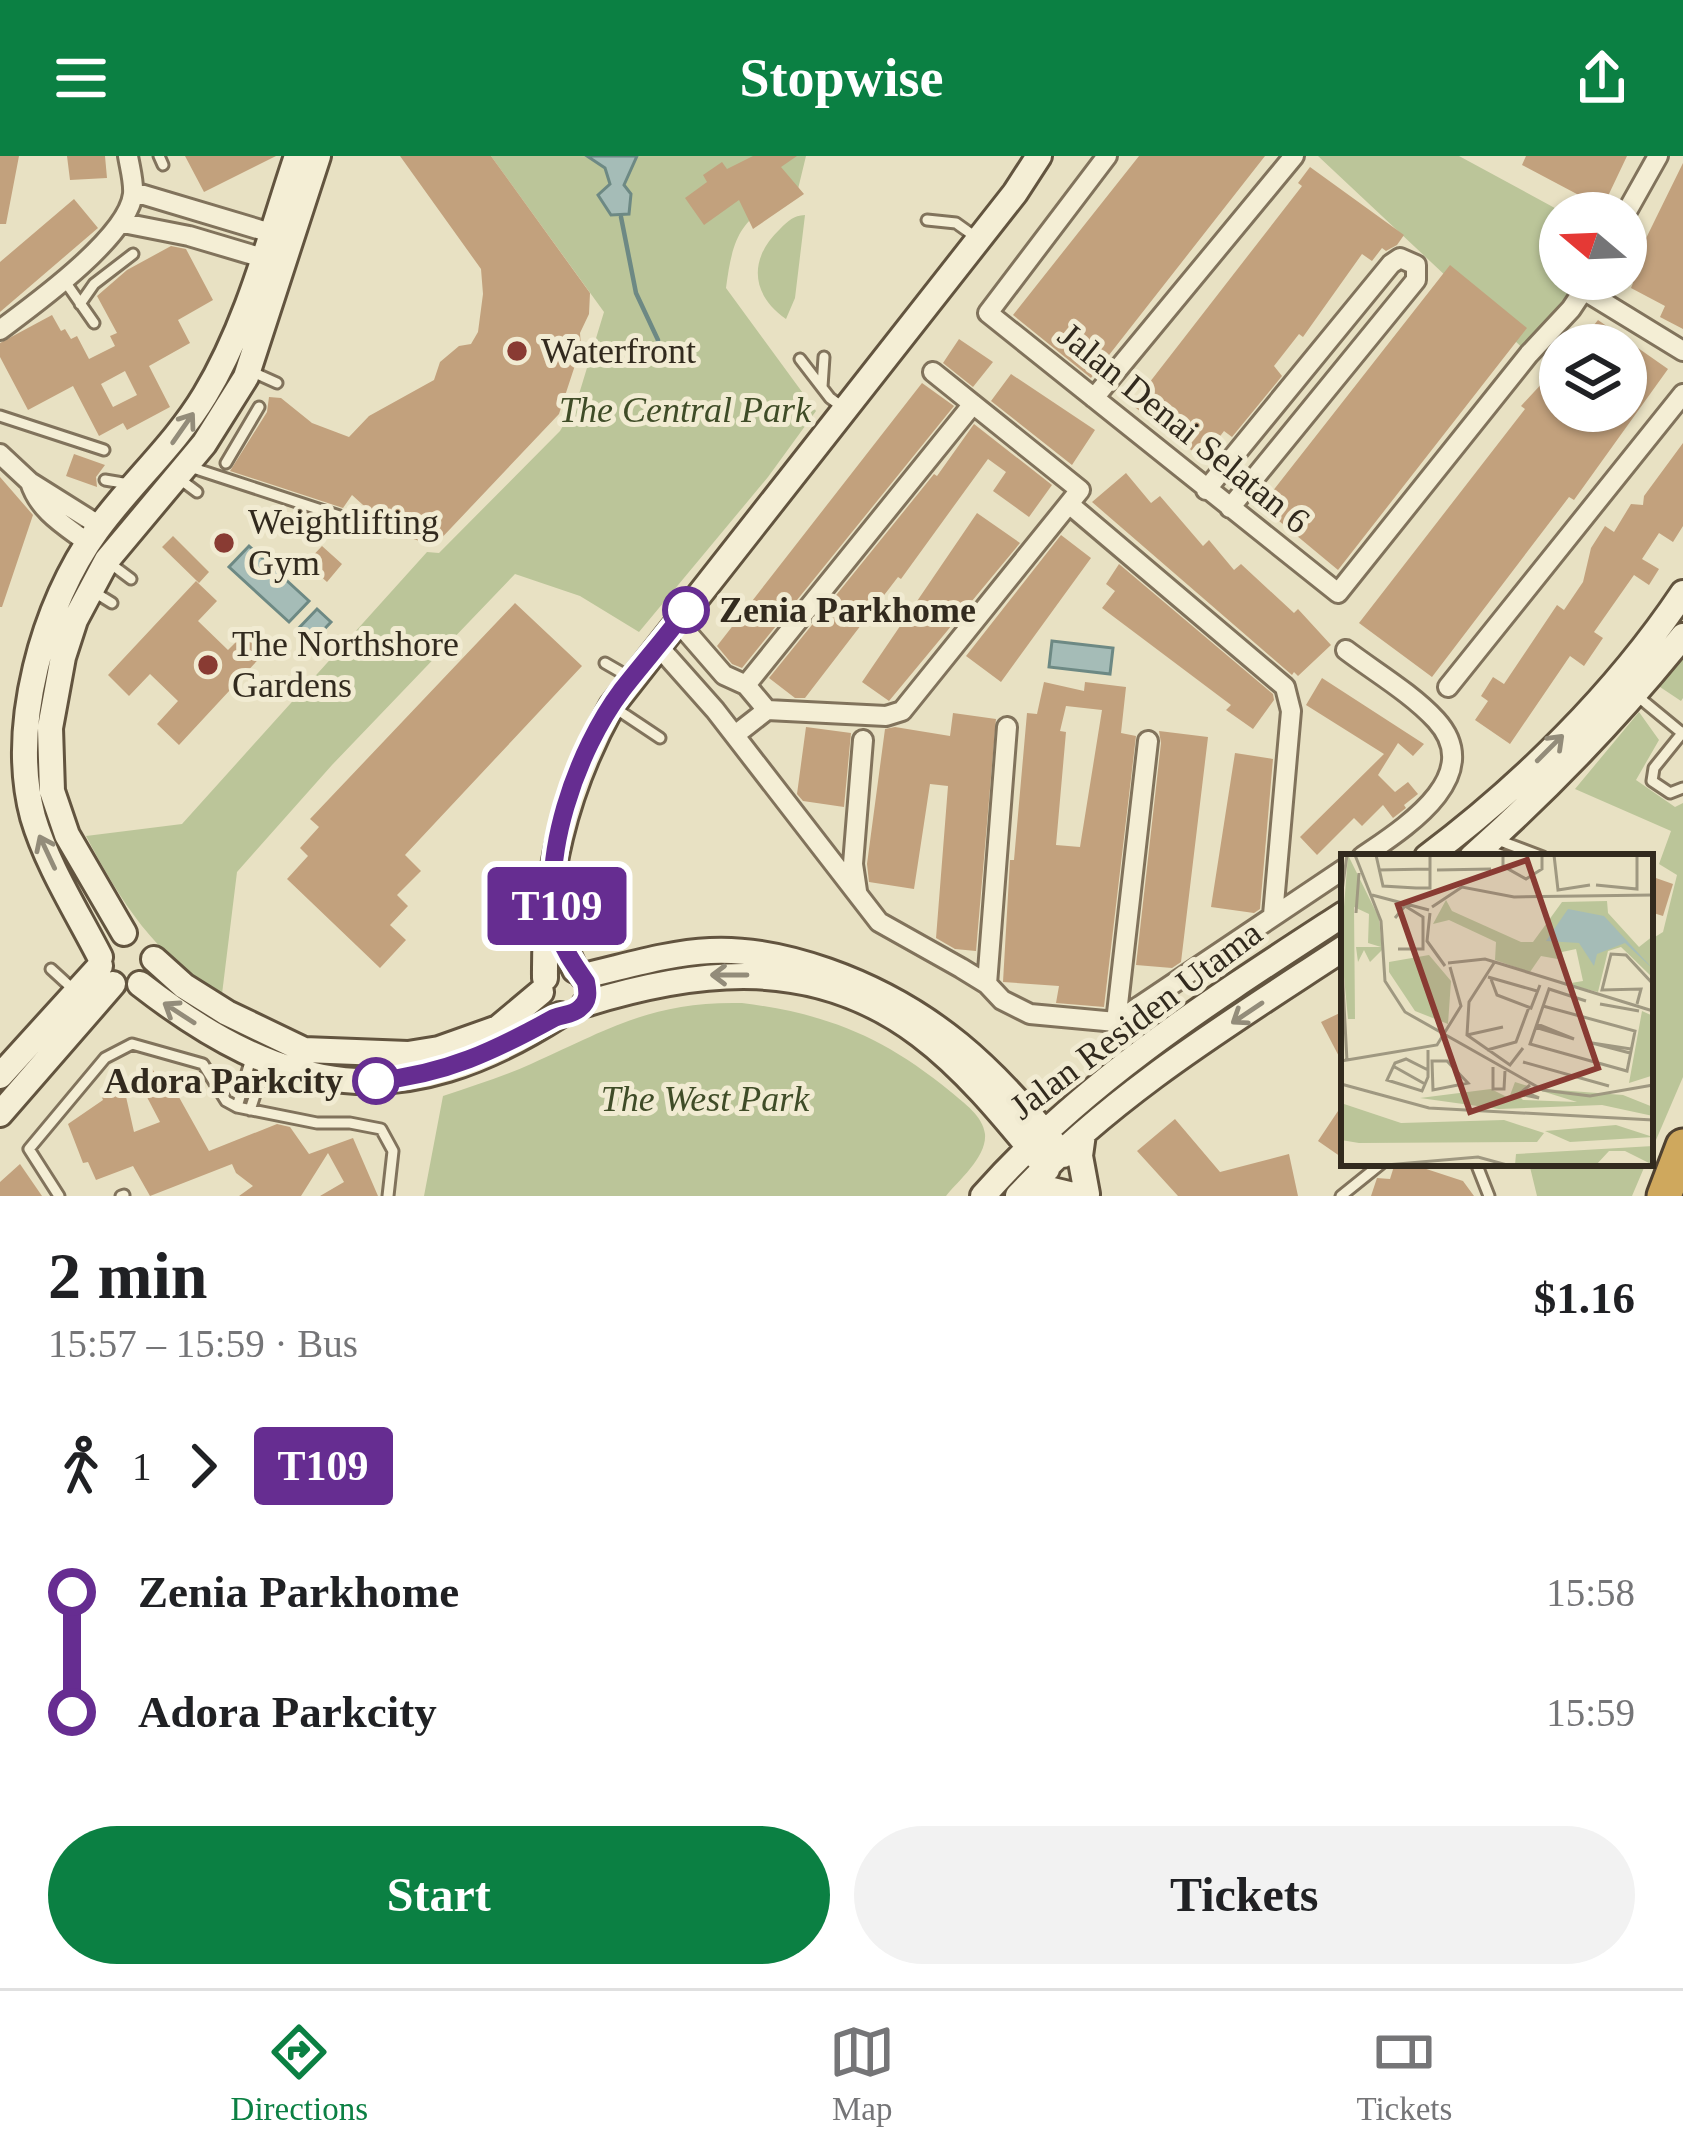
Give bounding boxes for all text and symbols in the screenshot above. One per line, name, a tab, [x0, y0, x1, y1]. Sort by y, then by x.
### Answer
icon: menu	[48, 45, 114, 111]
icon: share	[1569, 45, 1635, 111]
text: Stopwise	[739, 48, 944, 108]
north arrow	[1539, 192, 1647, 300]
map controls	[1539, 192, 1647, 432]
street label: Jalan Denai Selatan 6	[1051, 315, 1317, 541]
button: layers	[1539, 324, 1647, 432]
place label: Waterfront	[541, 331, 696, 371]
marker: Waterfront	[504, 338, 530, 364]
park label: The Central Park	[559, 390, 812, 430]
one-way arrow	[170, 412, 195, 445]
place label: Weightlifting Gym	[248, 502, 439, 583]
marker: Weightlifting Gym	[211, 530, 237, 556]
marker: Zenia Parkhome	[664, 588, 708, 632]
place label: Zenia Parkhome	[719, 590, 976, 630]
place label: The Northshore Gardens	[232, 624, 459, 705]
marker: The Northshore Gardens	[195, 652, 221, 678]
one-way arrow	[1535, 734, 1565, 764]
one-way arrow	[35, 835, 57, 871]
inset map	[1341, 854, 1653, 1166]
line badge: T109	[473, 867, 641, 945]
text: T109	[511, 883, 603, 929]
street label: Jalan Residen Utama	[1003, 913, 1269, 1127]
one-way arrow	[710, 963, 749, 986]
one-way arrow	[163, 1000, 197, 1025]
one-way arrow	[1230, 1000, 1264, 1025]
marker: Adora Parkcity	[354, 1059, 398, 1103]
place label: Adora Parkcity	[104, 1061, 343, 1101]
park label: The West Park	[601, 1079, 810, 1119]
text: 2 min	[48, 1239, 208, 1312]
text: $1.16	[1534, 1273, 1635, 1323]
text: 15:57 – 15:59 · Bus	[48, 1322, 358, 1365]
icon: walk	[48, 1433, 114, 1499]
icon: forward	[170, 1433, 236, 1499]
text: T109	[278, 1443, 369, 1489]
text: 1	[132, 1445, 152, 1488]
text: Zenia Parkhome	[138, 1567, 459, 1617]
text: 15:58	[1546, 1571, 1635, 1614]
text: Adora Parkcity	[138, 1687, 437, 1737]
text: 15:59	[1546, 1691, 1635, 1734]
button: Start	[48, 1826, 830, 1964]
button: Tickets	[854, 1826, 1635, 1964]
tab: Directions	[231, 2019, 368, 2128]
tab: Map	[829, 2019, 895, 2128]
tab: Tickets	[1356, 2019, 1452, 2128]

